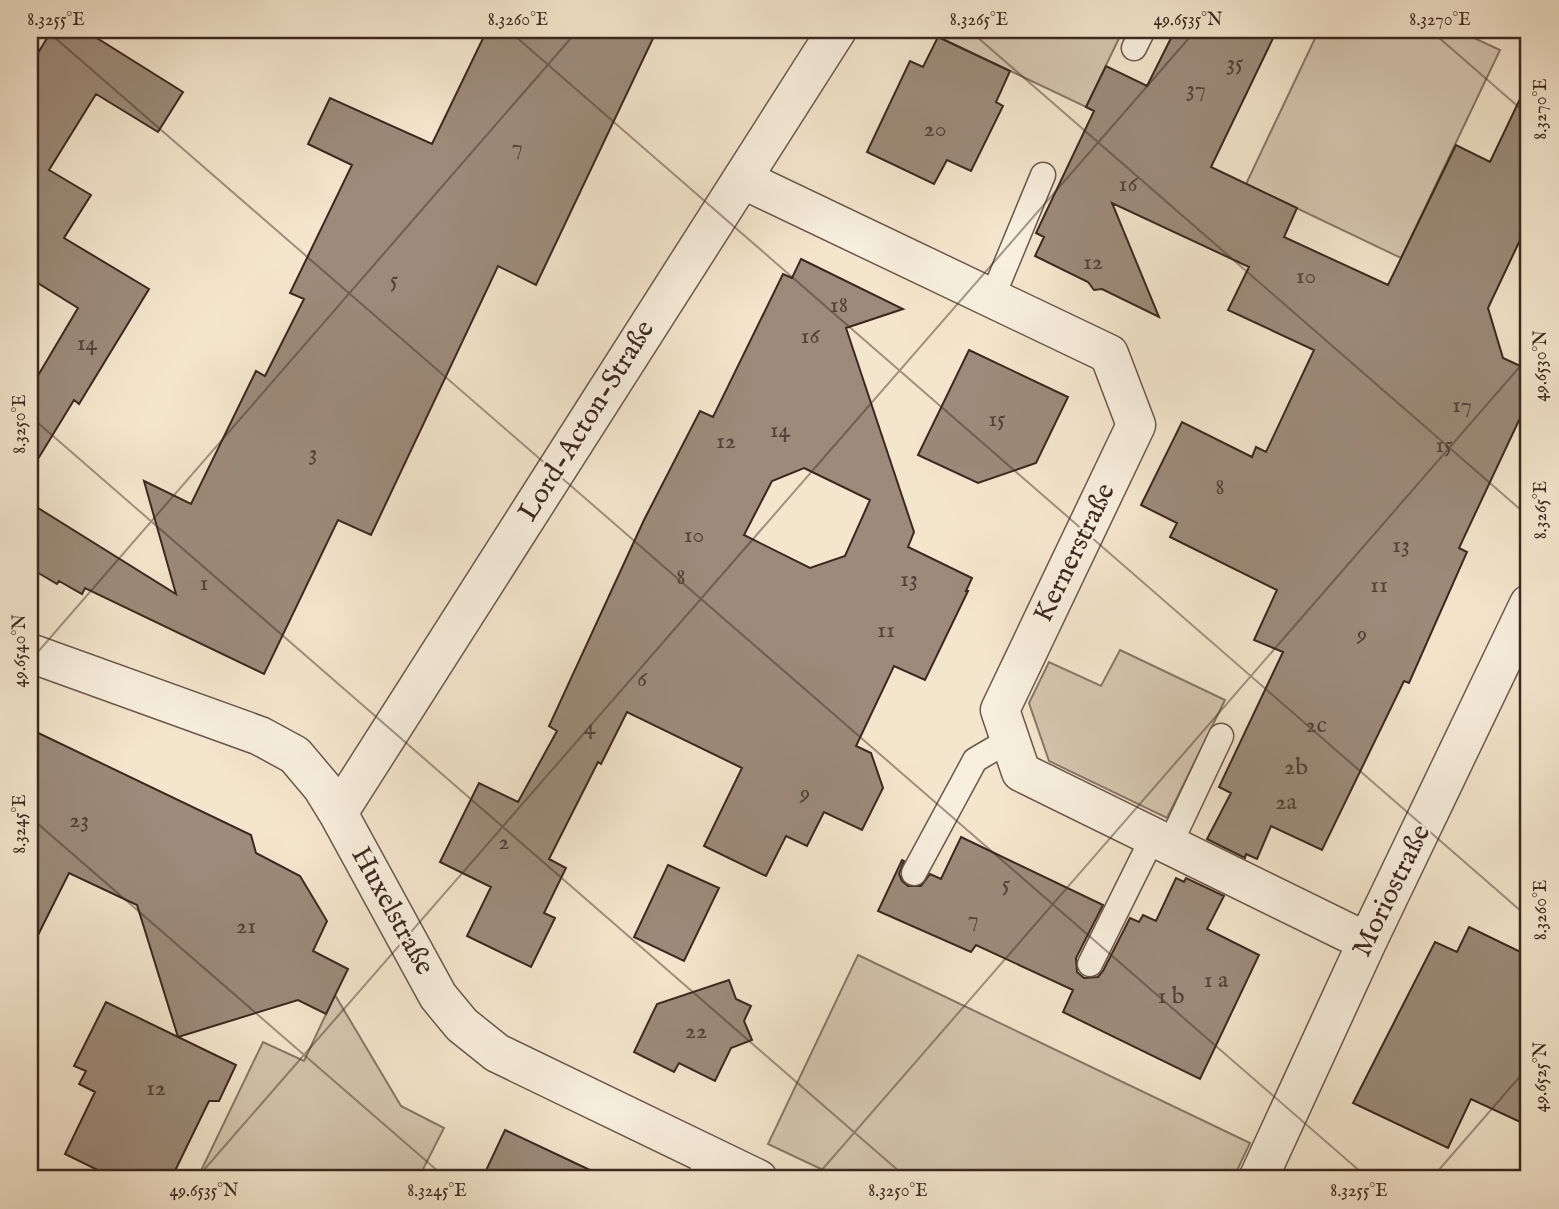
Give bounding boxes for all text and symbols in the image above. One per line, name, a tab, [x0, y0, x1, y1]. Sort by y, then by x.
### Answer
text: 8.3255°E	[27, 9, 85, 32]
text: 8.3260°E	[488, 9, 548, 32]
text: 8.3265°E	[950, 9, 1008, 32]
text: 49.6535°N	[1153, 9, 1223, 32]
text: 8.3270°E	[1409, 9, 1471, 32]
house number: 35	[1226, 48, 1244, 79]
house number: 37	[1186, 74, 1206, 105]
text: 8.3270°E	[1530, 78, 1553, 140]
house number: 20	[923, 114, 947, 145]
house number: 7	[511, 132, 523, 163]
house number: 16	[1118, 169, 1138, 200]
house number: 12	[1083, 247, 1103, 278]
house number: 10	[1296, 261, 1316, 292]
house number: 5	[390, 265, 399, 296]
house number: 18	[830, 290, 848, 321]
street label: Lord-Acton-Straße	[511, 314, 663, 528]
house number: 16	[800, 321, 820, 352]
house number: 14	[77, 328, 98, 359]
text: 49.6530°N	[1530, 330, 1553, 402]
house number: 17	[1452, 390, 1472, 421]
text: 8.3250°E	[9, 394, 32, 454]
house number: 15	[988, 404, 1006, 435]
house number: 14	[770, 415, 791, 446]
house number: 12	[716, 426, 736, 457]
house number: 15	[1435, 430, 1453, 461]
house number: 3	[309, 438, 317, 469]
house number: 8	[1215, 472, 1225, 503]
street label: Kernerstraße	[1026, 478, 1124, 628]
text: 8.3265°E	[1530, 481, 1553, 539]
house number: 10	[684, 520, 704, 551]
house number: 13	[1392, 530, 1410, 561]
house number: 8	[676, 562, 686, 593]
house number: 13	[900, 564, 918, 595]
house number: 1	[200, 568, 208, 599]
house number: 11	[1370, 570, 1388, 601]
text: 49.6540°N	[9, 614, 32, 688]
house number: 11	[877, 615, 895, 646]
house number: 9	[1356, 619, 1367, 650]
house number: 6	[637, 664, 648, 695]
house number: 2c	[1305, 710, 1327, 741]
house number: 4	[584, 712, 596, 743]
house number: 2b	[1284, 752, 1308, 783]
house number: 9	[799, 778, 810, 809]
house number: 2a	[1275, 787, 1297, 818]
text: 8.3245°E	[9, 794, 32, 854]
house number: 23	[69, 805, 89, 836]
street label: Moriostraße	[1345, 819, 1439, 963]
house number: 2	[498, 827, 510, 858]
street label: Huxelstraße	[342, 841, 442, 981]
house number: 5	[1002, 869, 1011, 900]
text: 8.3260°E	[1530, 880, 1553, 940]
house number: 7	[967, 904, 979, 935]
house number: 21	[236, 911, 256, 942]
house number: 1 a	[1204, 965, 1229, 996]
house number: 1 b	[1157, 981, 1185, 1012]
house number: 22	[685, 1016, 707, 1047]
text: 49.6525°N	[1530, 1041, 1553, 1112]
house number: 12	[146, 1073, 166, 1104]
text: 49.6535°N	[169, 1180, 239, 1203]
text: 8.3245°E	[407, 1180, 467, 1203]
text: 8.3250°E	[868, 1180, 928, 1203]
text: 8.3255°E	[1330, 1180, 1388, 1203]

